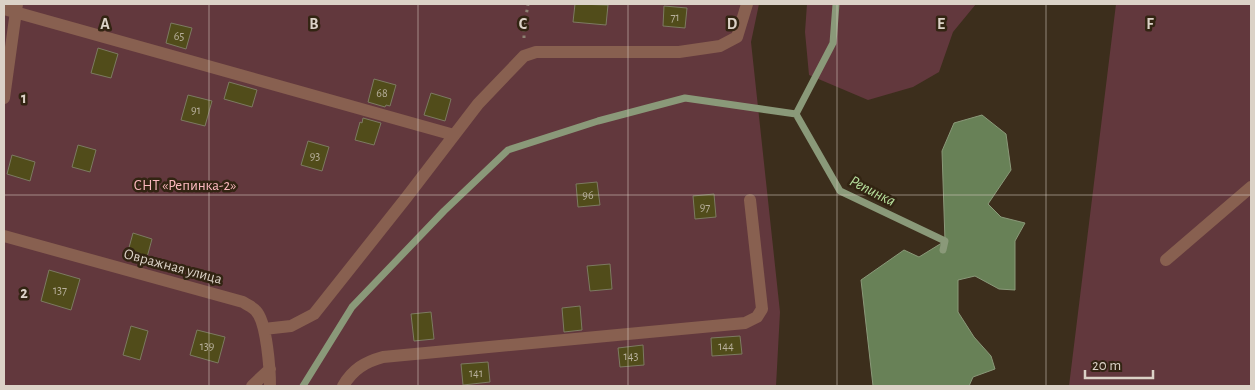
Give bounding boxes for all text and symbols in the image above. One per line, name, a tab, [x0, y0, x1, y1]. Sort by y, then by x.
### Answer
house number: 71	[670, 11, 680, 23]
text: A	[100, 16, 110, 32]
text: B	[309, 16, 319, 32]
text: C	[519, 16, 528, 32]
text: D	[727, 16, 738, 32]
text: E	[937, 16, 945, 32]
text: F	[1146, 16, 1154, 32]
house number: 65	[174, 30, 184, 42]
house number: 68	[376, 87, 388, 99]
text: 1	[21, 90, 27, 106]
house number: 91	[191, 104, 201, 116]
house number: 93	[310, 150, 320, 162]
water label: Репинка	[847, 173, 898, 209]
park label: СНТ «Репинка-2»	[134, 178, 236, 193]
house number: 96	[582, 189, 594, 201]
house number: 97	[700, 201, 710, 213]
street label: Овражная улица	[122, 246, 224, 287]
house number: 137	[53, 284, 67, 296]
text: 2	[20, 285, 28, 301]
house number: 139	[200, 340, 215, 352]
house number: 144	[718, 340, 734, 352]
scale bar	[1085, 348, 1152, 380]
house number: 143	[624, 350, 638, 362]
text: 20 m	[1092, 358, 1121, 373]
house number: 141	[469, 367, 483, 379]

